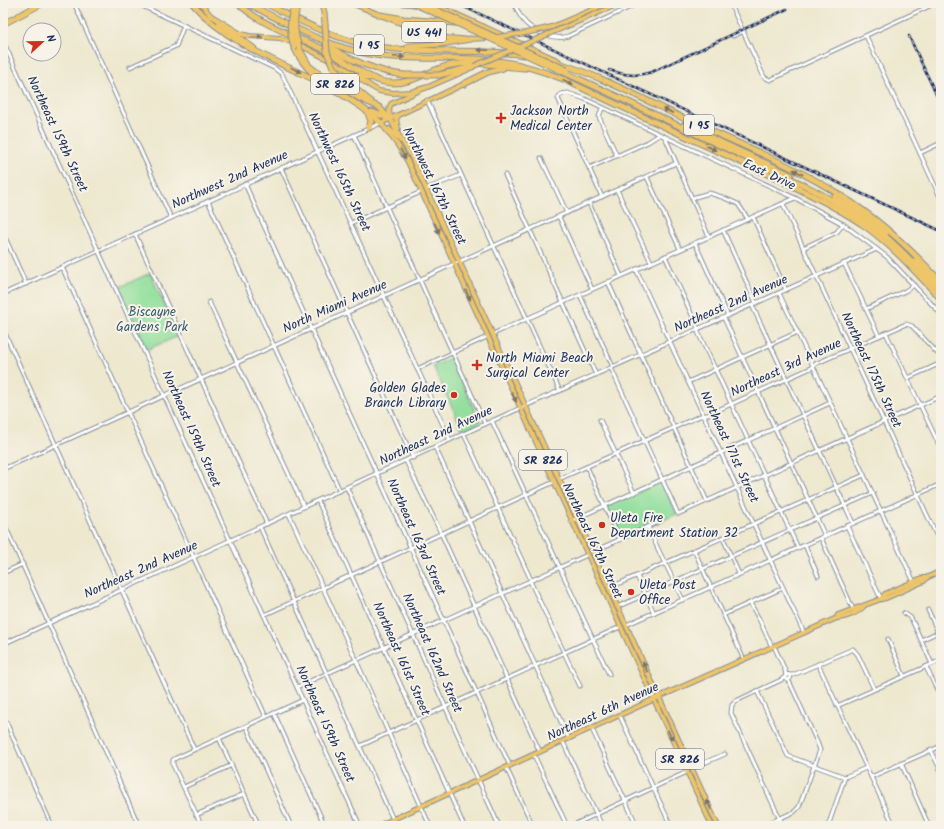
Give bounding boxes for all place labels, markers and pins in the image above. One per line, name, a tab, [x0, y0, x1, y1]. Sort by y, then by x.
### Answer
place label: Jackson North Medical Center	[510, 101, 592, 137]
marker: Jackson North Medical Center	[495, 112, 507, 124]
place label: North Miami Beach Surgical Center	[486, 348, 593, 384]
marker: North Miami Beach Surgical Center	[471, 359, 483, 371]
place label: Golden Glades Branch Library	[365, 378, 447, 414]
marker: Golden Glades Branch Library	[449, 390, 459, 400]
place label: Uleta Fire Department Station 32	[610, 508, 738, 544]
marker: Uleta Fire Department Station 32	[597, 520, 607, 530]
place label: Uleta Post Office	[639, 575, 697, 611]
marker: Uleta Post Office	[626, 587, 636, 597]

